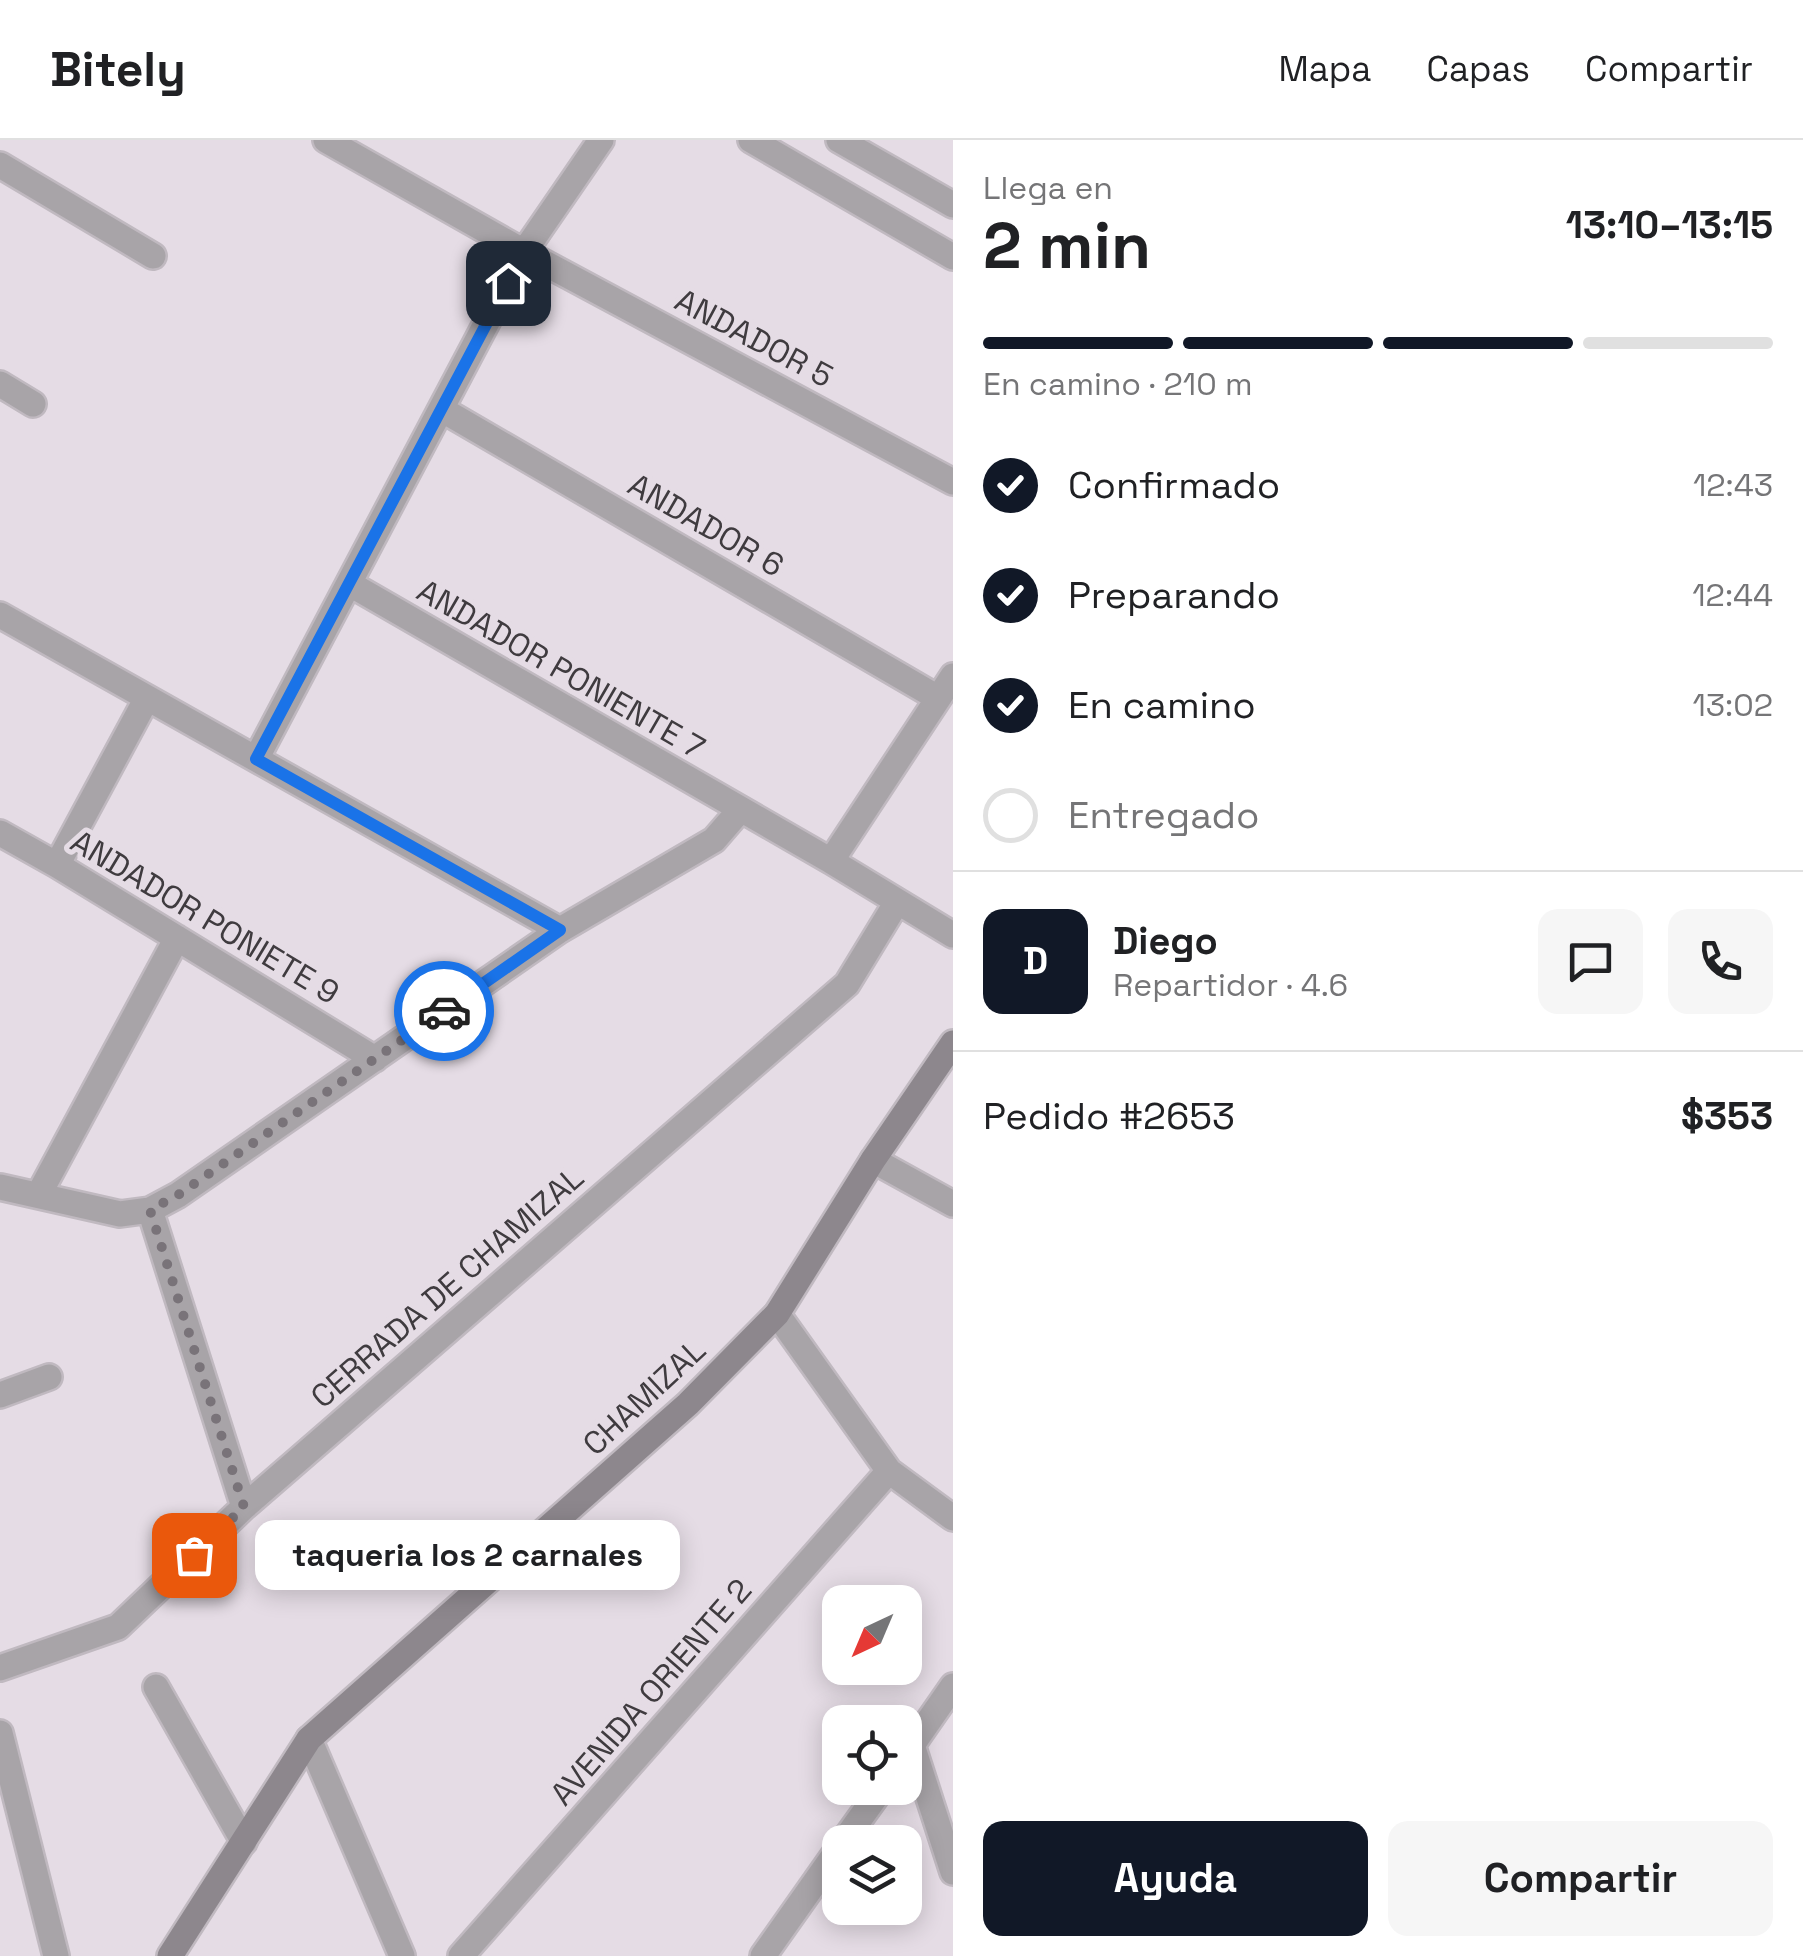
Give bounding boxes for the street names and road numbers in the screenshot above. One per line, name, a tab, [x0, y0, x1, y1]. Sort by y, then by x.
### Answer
street label: ANDADOR 5	[668, 280, 840, 396]
street label: ANDADOR 6	[621, 464, 791, 586]
street label: ANDADOR PONIENTE 7	[410, 570, 712, 768]
street label: ANDADOR PONIETE 9	[64, 821, 346, 1013]
street label: CERRADA DE CHAMIZAL	[302, 1158, 592, 1416]
street label: CHAMIZAL	[574, 1330, 714, 1464]
street label: AVENIDA ORIENTE 2	[542, 1570, 760, 1814]

